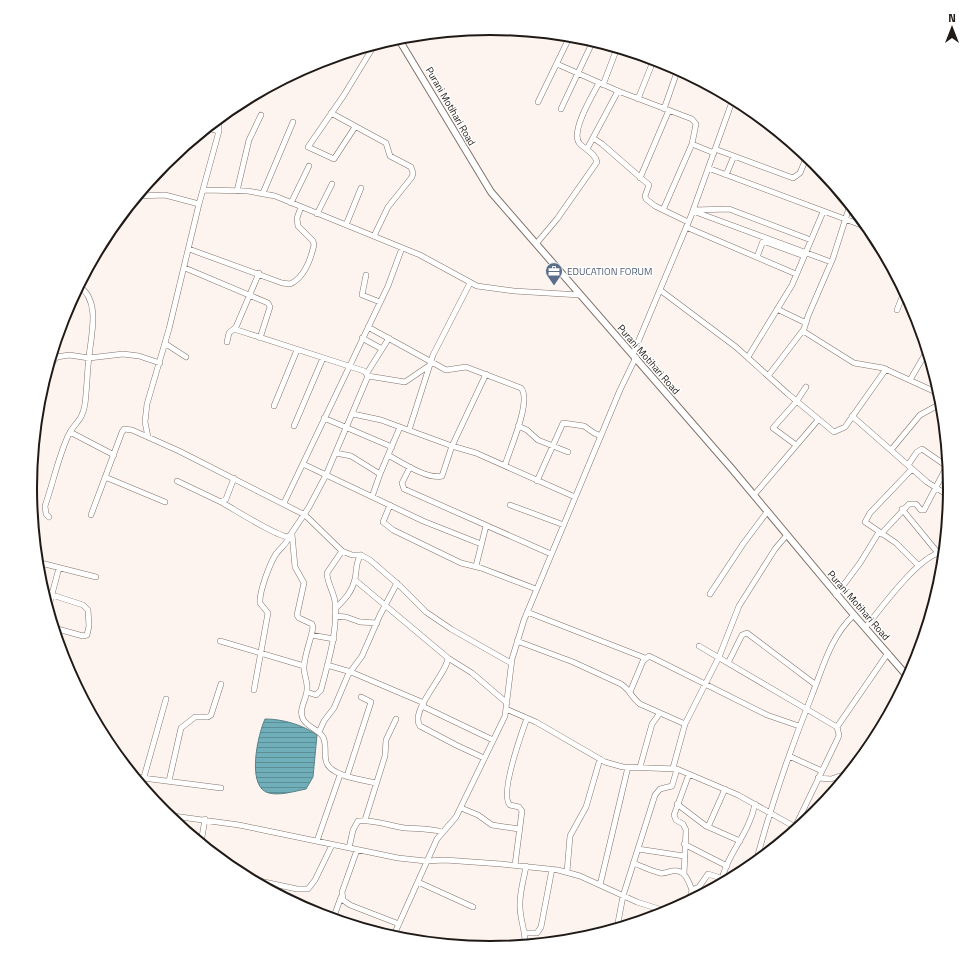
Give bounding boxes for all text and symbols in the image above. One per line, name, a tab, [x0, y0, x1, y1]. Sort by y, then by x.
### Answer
north arrow	[932, 8, 972, 48]
text: N	[948, 10, 956, 26]
street label: Purani Motihari Road	[422, 64, 479, 148]
office icon: EDUCATION FORUM	[544, 261, 564, 286]
place label: EDUCATION FORUM	[567, 264, 652, 279]
street label: Purani Motihari Road	[614, 321, 683, 398]
street label: Purani Motihari Road	[824, 567, 893, 644]

